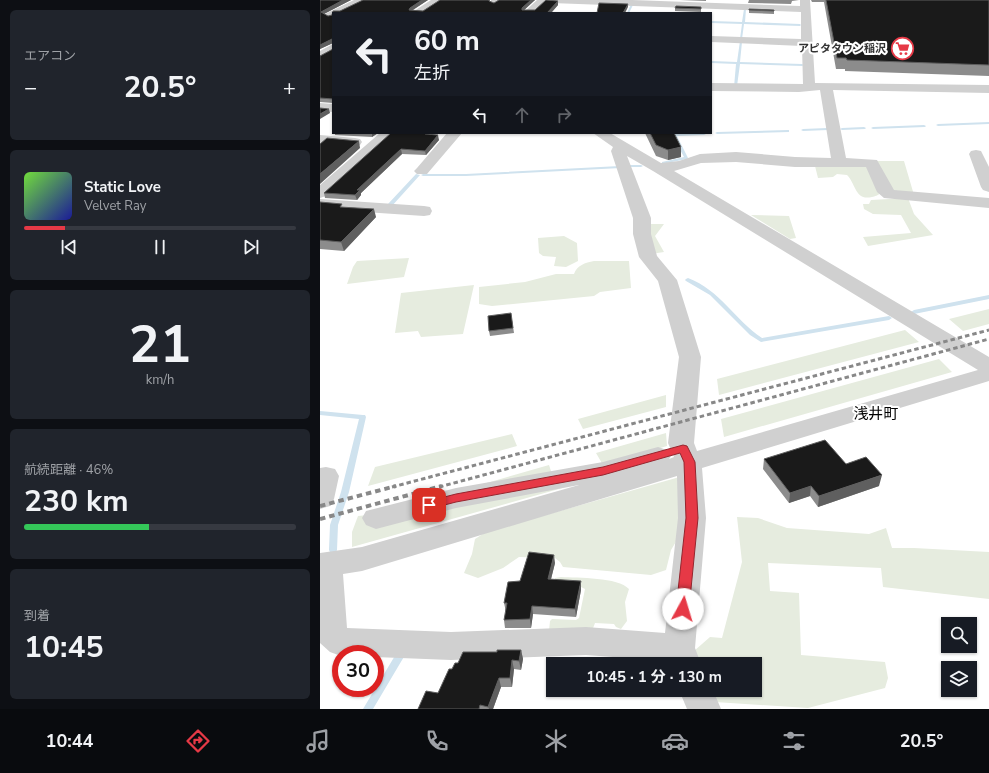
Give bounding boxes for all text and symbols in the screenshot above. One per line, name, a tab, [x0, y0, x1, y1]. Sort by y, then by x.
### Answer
text: 60 m	[414, 22, 480, 60]
icon: left	[348, 28, 400, 80]
supermarket icon: アピタタウン稲沢	[889, 35, 915, 61]
place label: アピタタウン稲沢	[798, 41, 886, 56]
text: エアコン	[24, 47, 76, 65]
text: 左折	[414, 61, 450, 85]
text: 20.5°	[124, 67, 196, 108]
text: −	[24, 73, 37, 103]
text: +	[283, 73, 296, 103]
icon: left	[469, 104, 491, 126]
icon: ahead	[511, 104, 533, 126]
icon: right	[553, 104, 575, 126]
text: Static Love	[84, 177, 161, 197]
text: Velvet Ray	[84, 197, 146, 215]
icon: previous	[58, 236, 80, 258]
icon: pause	[149, 236, 171, 258]
icon: next	[240, 236, 262, 258]
text: 21	[129, 309, 191, 380]
text: km/h	[146, 371, 174, 389]
district label: 浅井町	[853, 404, 899, 424]
text: 航続距離 · 46%	[24, 461, 113, 479]
text: 230 km	[24, 481, 129, 522]
pin	[412, 488, 446, 522]
icon: arrive	[418, 494, 440, 516]
position arrow	[662, 588, 704, 630]
text: 到着	[24, 607, 50, 625]
map controls	[941, 617, 977, 697]
button: search	[941, 617, 977, 653]
text: 10:45	[24, 627, 103, 668]
speed limit sign: 30	[332, 645, 384, 697]
button: layers	[941, 661, 977, 697]
text: 10:45 · 1 分 · 130 m	[586, 667, 722, 687]
icon: directions	[184, 727, 212, 755]
icon: music	[304, 727, 332, 755]
icon: phone	[423, 727, 451, 755]
icon: climate	[542, 727, 570, 755]
icon: car	[661, 727, 689, 755]
icon: filters	[780, 727, 808, 755]
text: 10:44	[46, 729, 93, 753]
text: 20.5°	[900, 729, 943, 753]

